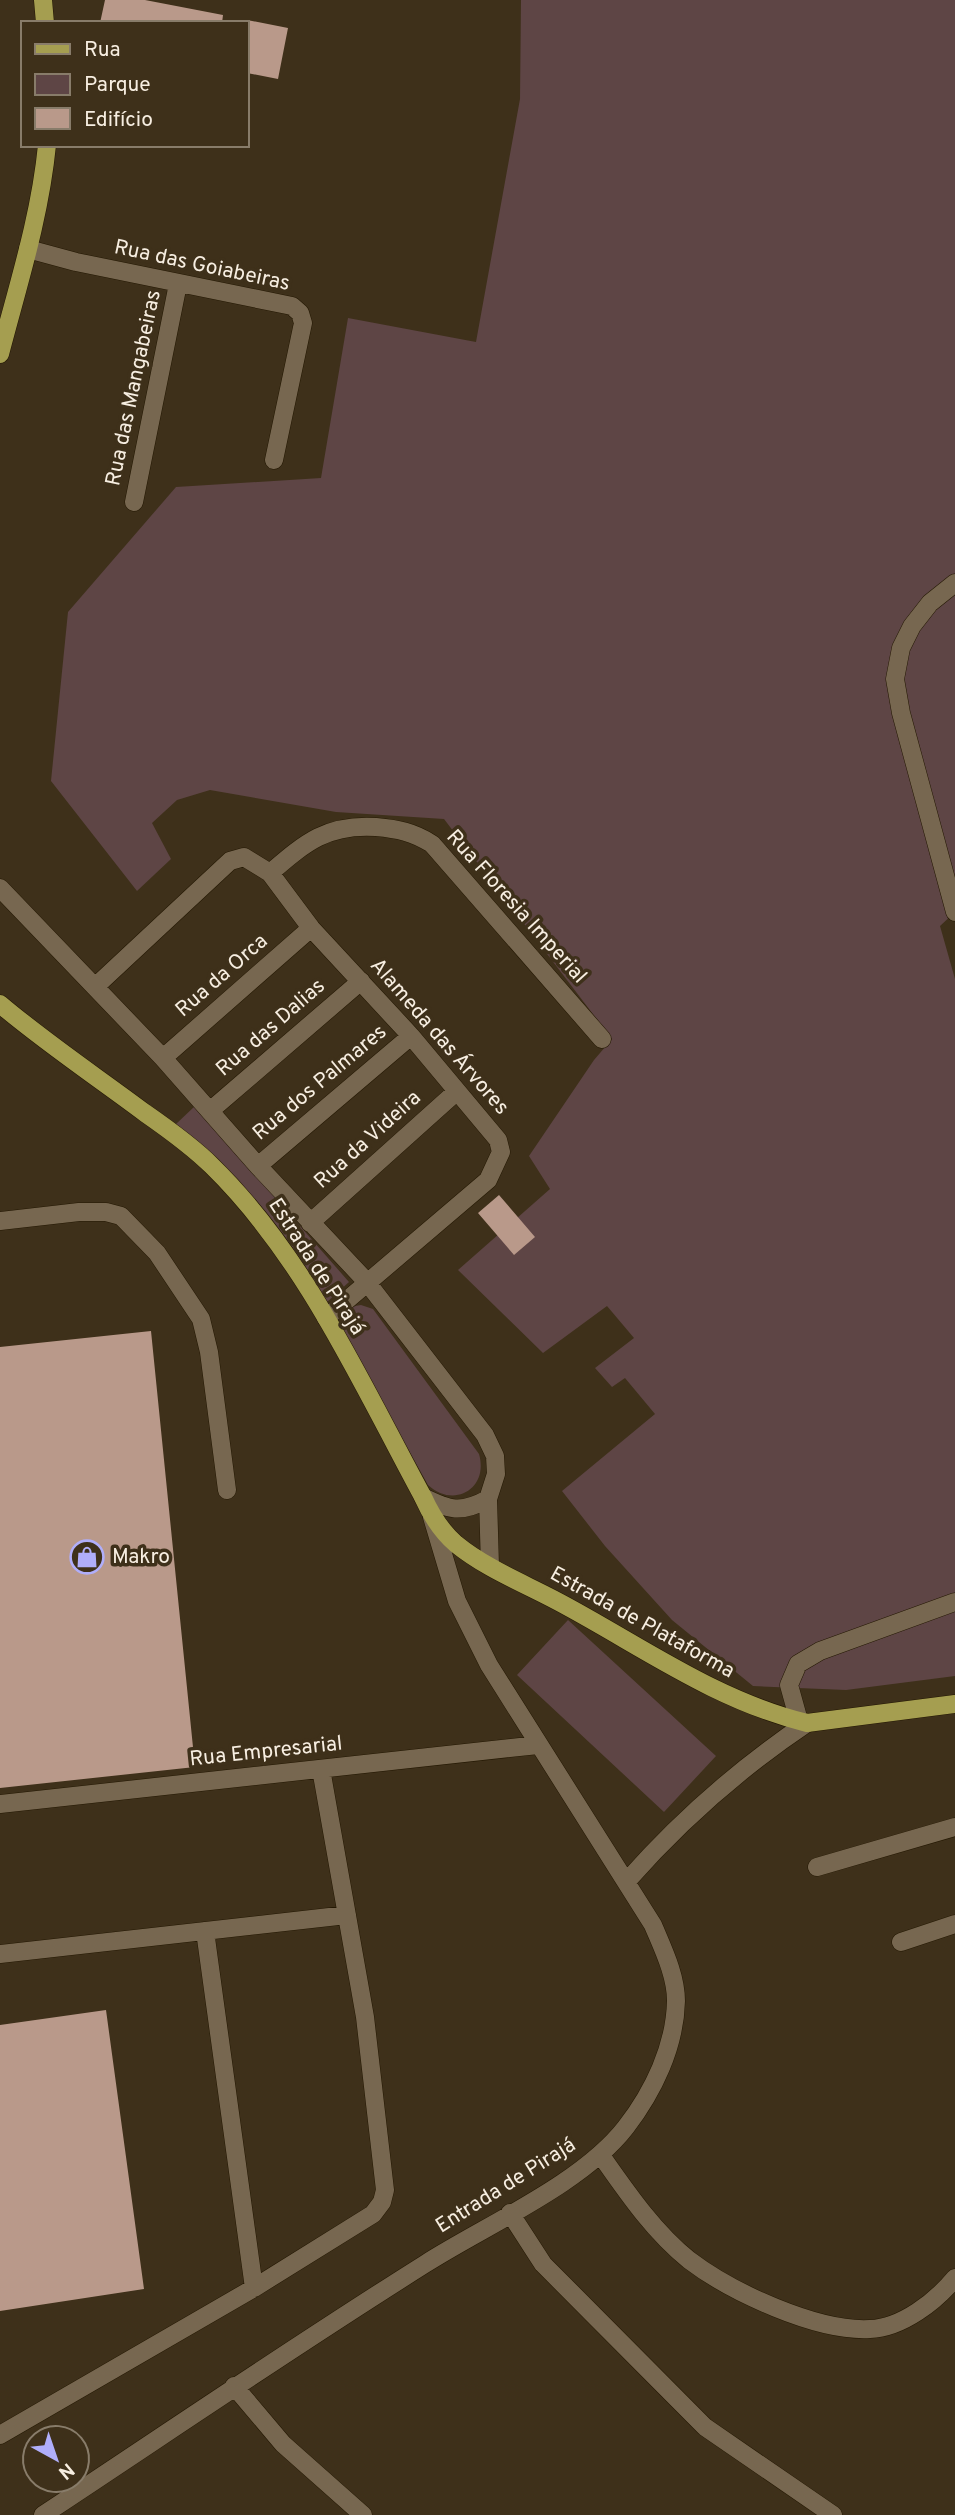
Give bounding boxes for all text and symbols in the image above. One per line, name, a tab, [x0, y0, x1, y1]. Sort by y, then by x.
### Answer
legend	[21, 21, 248, 147]
text: Rua	[84, 37, 121, 64]
text: Parque	[84, 72, 151, 99]
text: Edifício	[84, 107, 153, 134]
street label: Rua das Goiabeiras	[112, 234, 292, 298]
street label: Rua das Mangabeiras	[100, 288, 168, 488]
street label: Rua Floresia Imperial	[440, 824, 592, 990]
street label: Rua da Orca	[170, 928, 274, 1024]
street label: Alameda das Árvores	[364, 952, 515, 1121]
street label: Rua das Dalias	[211, 973, 331, 1083]
street label: Rua dos Palmares	[247, 1019, 393, 1147]
street label: Rua da Videira	[309, 1085, 427, 1195]
street label: Estrada de Pirajá	[262, 1193, 370, 1341]
shop icon: Makro	[68, 1538, 106, 1576]
place label: Makro	[112, 1544, 170, 1571]
street label: Estrada de Plataforma	[545, 1561, 739, 1685]
street label: Rua Empresarial	[188, 1731, 344, 1773]
street label: Entrada de Pirajá	[431, 2132, 581, 2240]
north arrow	[21, 2424, 91, 2494]
text: N	[53, 2457, 79, 2484]

